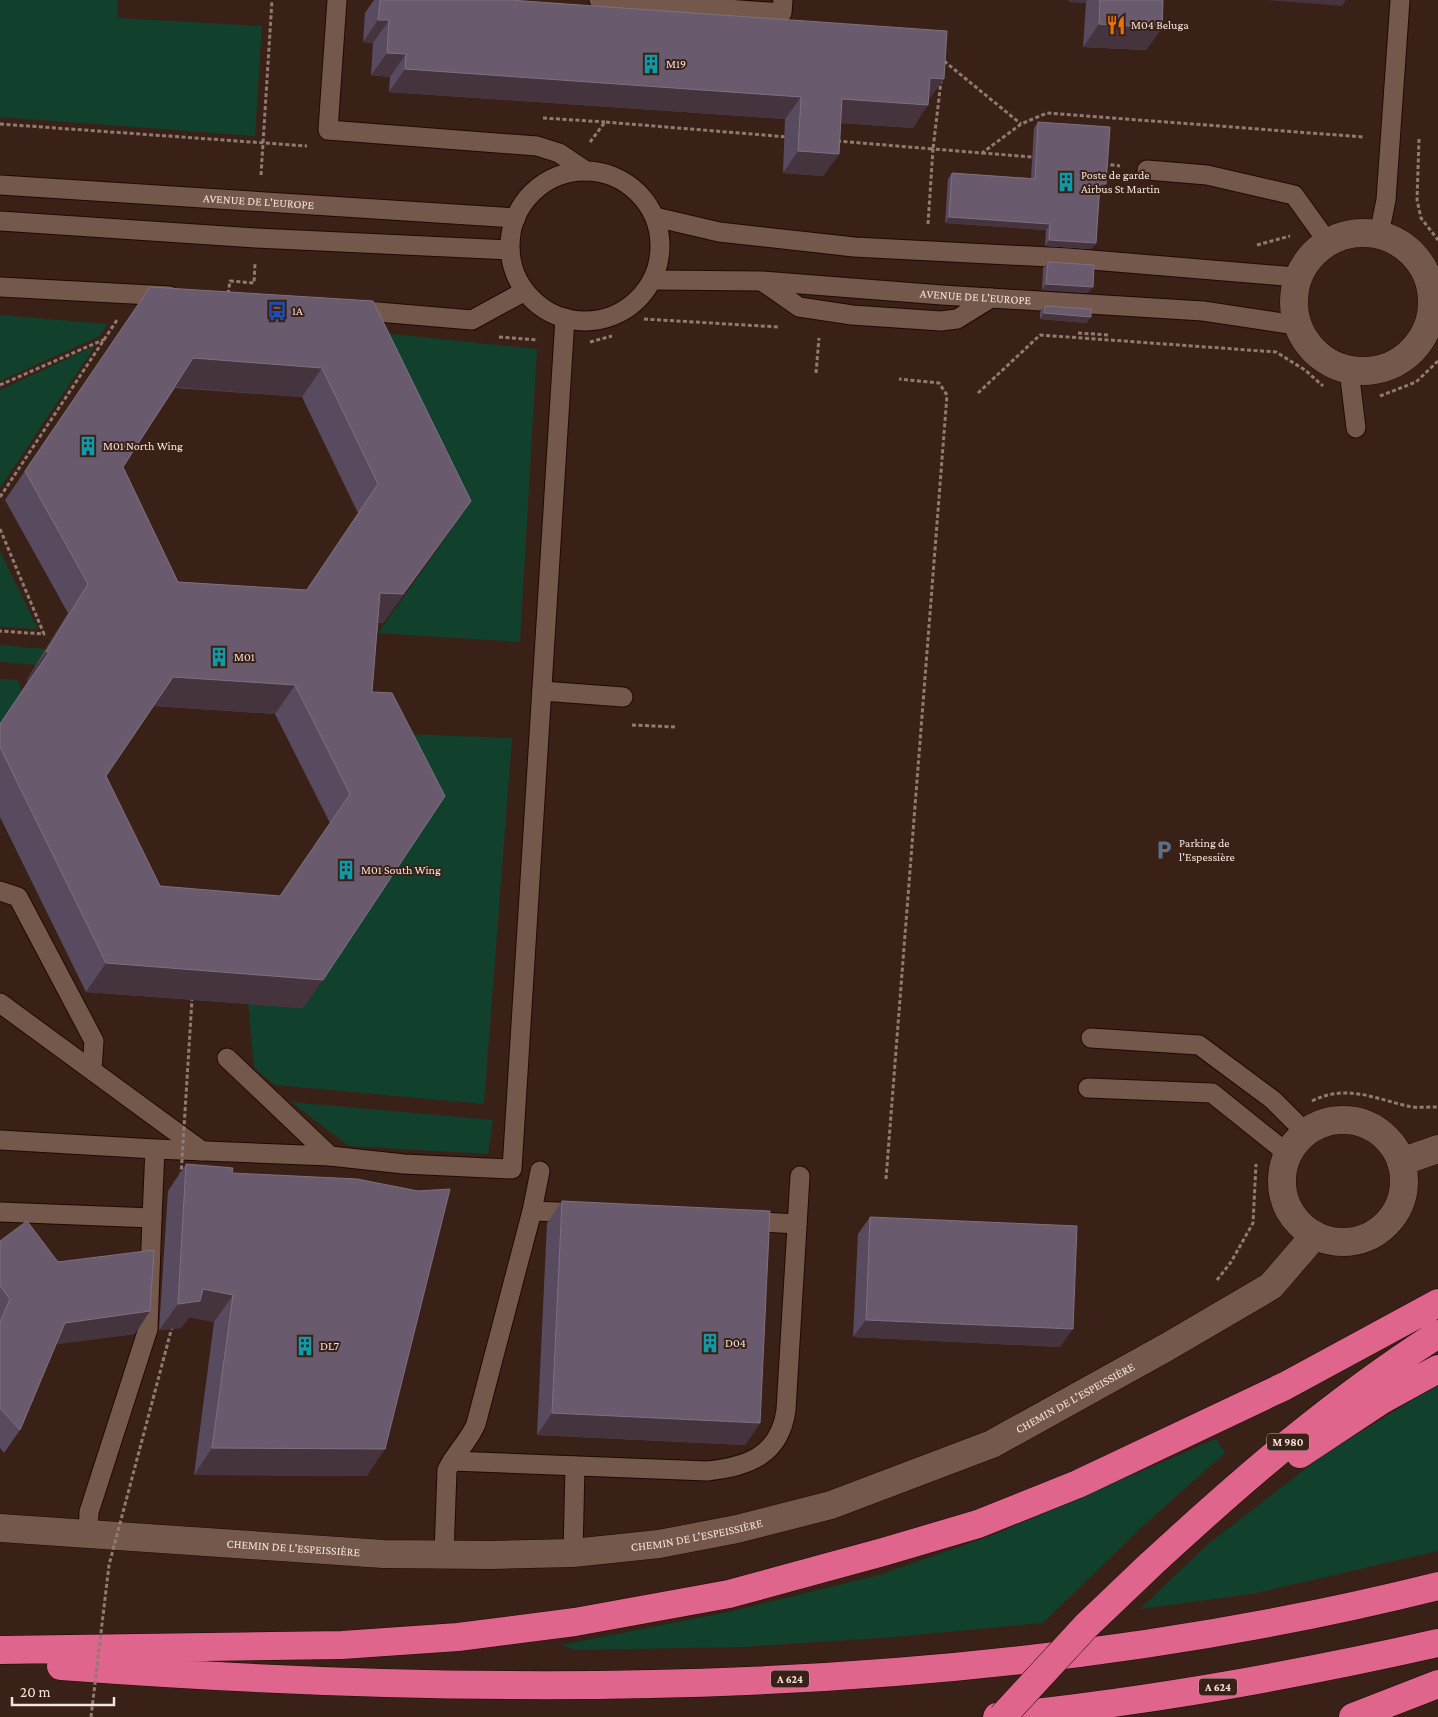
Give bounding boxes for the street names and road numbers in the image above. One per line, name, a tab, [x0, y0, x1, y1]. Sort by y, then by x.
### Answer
street label: AVENUE DE L'EUROPE	[202, 191, 315, 212]
street label: AVENUE DE L'EUROPE	[919, 286, 1032, 307]
street label: CHEMIN DE L'ESPEISSIÈRE	[1013, 1359, 1137, 1436]
road number: M 980	[1267, 1434, 1309, 1450]
street label: CHEMIN DE L'ESPEISSIÈRE	[630, 1516, 764, 1554]
street label: CHEMIN DE L'ESPEISSIÈRE	[226, 1536, 361, 1559]
road number: A 624	[771, 1670, 809, 1688]
road number: A 624	[1199, 1678, 1237, 1695]

